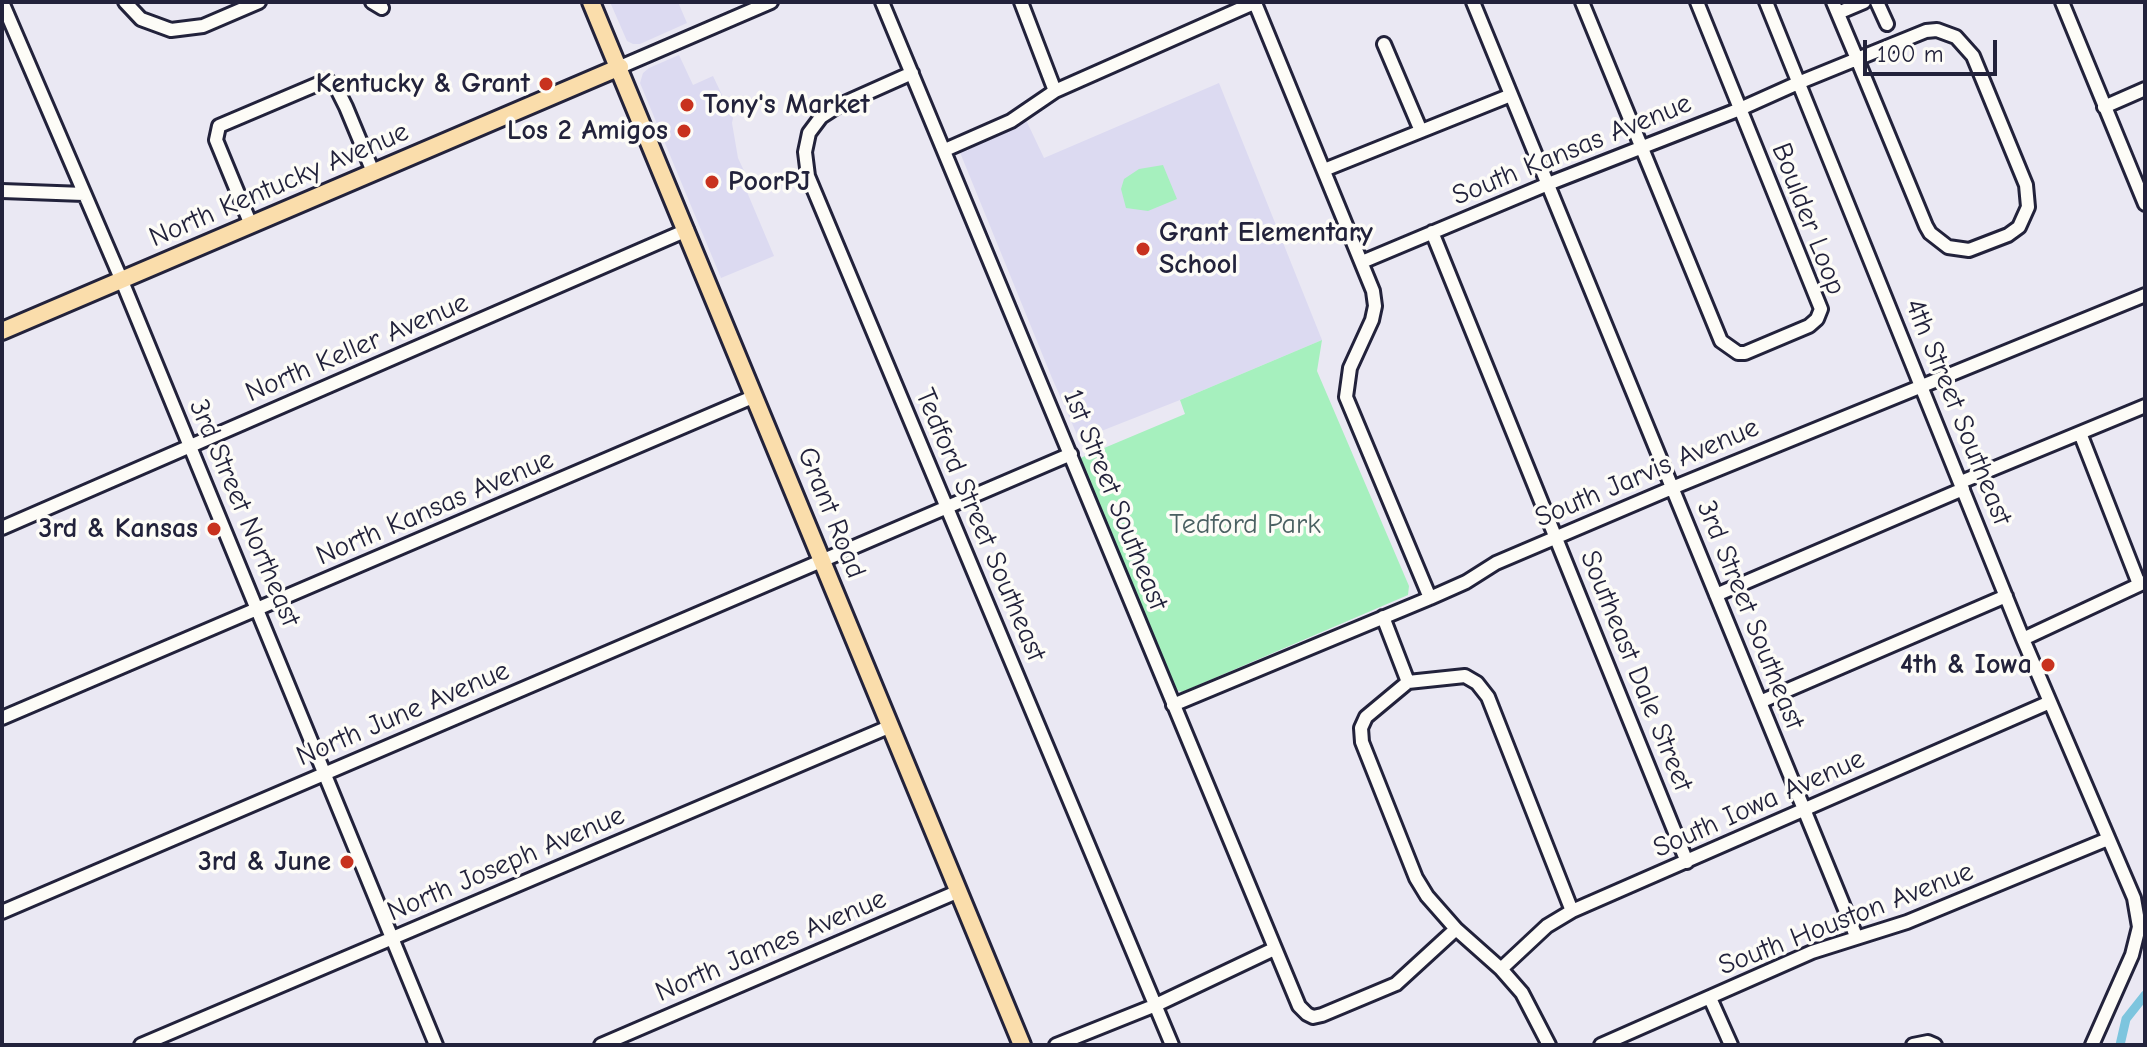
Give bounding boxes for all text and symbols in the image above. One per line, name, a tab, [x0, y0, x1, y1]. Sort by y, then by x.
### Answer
scale bar	[1867, 24, 2001, 74]
text: 100 m	[1877, 40, 1944, 68]
place label: Kentucky & Grant	[316, 67, 530, 101]
marker: Kentucky & Grant	[537, 75, 555, 93]
street label: South Kansas Avenue	[1448, 87, 1696, 213]
place label: Tony's Market	[703, 88, 870, 122]
marker: Tony's Market	[678, 96, 696, 114]
place label: Los 2 Amigos	[507, 114, 668, 148]
street label: North Kentucky Avenue	[144, 115, 414, 255]
marker: Los 2 Amigos	[675, 122, 693, 140]
street label: Boulder Loop	[1764, 138, 1852, 300]
place label: PoorPJ	[728, 165, 810, 199]
marker: PoorPJ	[703, 173, 721, 191]
place label: Grant Elementary School	[1159, 216, 1373, 282]
marker: Grant Elementary School	[1134, 240, 1152, 258]
street label: North Keller Avenue	[241, 286, 473, 410]
street label: 4th Street Southeast	[1897, 294, 2019, 530]
street label: Tedford Street Southeast	[907, 384, 1053, 666]
street label: 1st Street Southeast	[1055, 385, 1175, 615]
street label: 3rd Street Northeast	[181, 394, 307, 632]
street label: South Jarvis Avenue	[1530, 411, 1764, 535]
street label: North Kansas Avenue	[311, 443, 559, 573]
street label: Grant Road	[790, 443, 872, 583]
street label: 3rd Street Southeast	[1689, 496, 1811, 734]
park label: Tedford Park	[1169, 508, 1321, 542]
place label: 3rd & Kansas	[38, 512, 198, 546]
marker: 3rd & Kansas	[205, 520, 223, 538]
street label: Southeast Dale Street	[1572, 546, 1700, 796]
place label: 4th & Iowa	[1900, 648, 2032, 682]
street label: North June Avenue	[292, 654, 514, 774]
marker: 4th & Iowa	[2039, 656, 2057, 674]
street label: South Iowa Avenue	[1648, 742, 1870, 866]
street label: North Joseph Avenue	[382, 799, 630, 929]
place label: 3rd & June	[198, 845, 331, 879]
marker: 3rd & June	[338, 853, 356, 871]
street label: South Houston Avenue	[1714, 855, 1978, 983]
street label: North James Avenue	[651, 882, 891, 1010]

